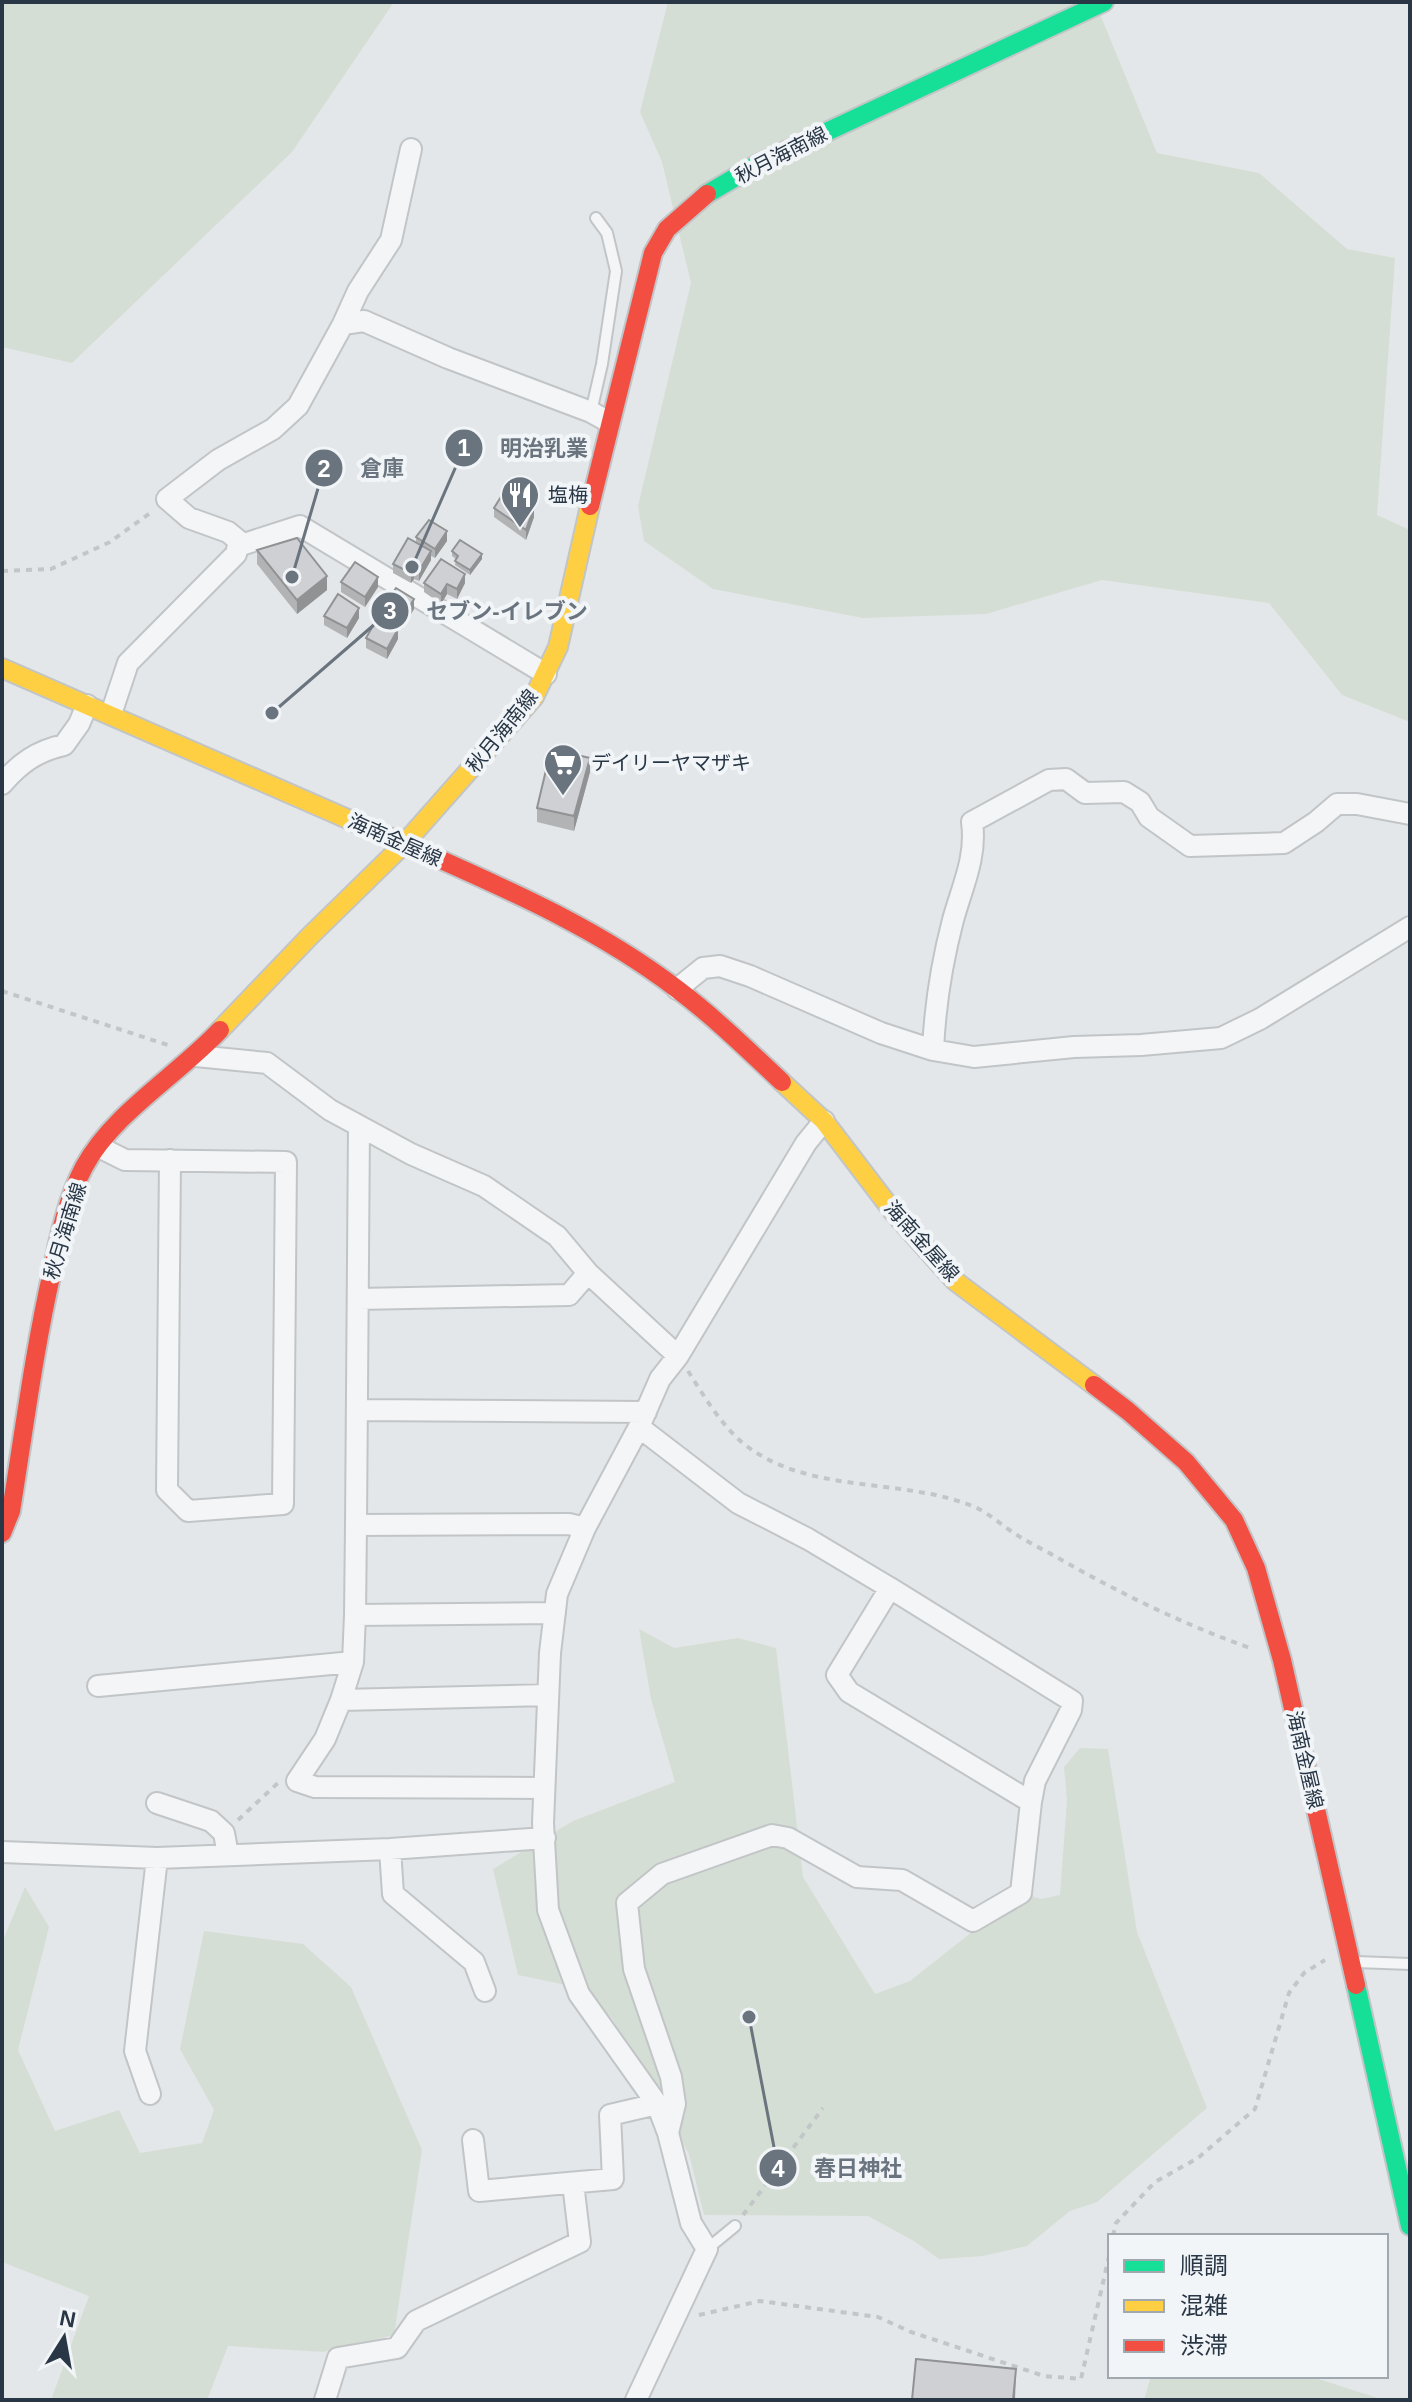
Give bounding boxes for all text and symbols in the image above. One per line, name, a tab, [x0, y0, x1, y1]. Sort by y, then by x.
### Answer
street label: 秋月海南線	[731, 122, 831, 188]
callout: 明治乳業	[444, 425, 604, 471]
text: 1	[457, 434, 471, 461]
text: 明治乳業	[500, 436, 588, 461]
callout: 倉庫	[304, 445, 420, 491]
text: 2	[317, 455, 331, 482]
text: 倉庫	[360, 456, 404, 481]
restaurant icon: 塩梅	[499, 474, 541, 529]
place label: 塩梅	[548, 484, 588, 506]
callout: セブン-イレブン	[370, 588, 604, 634]
text: 3	[383, 597, 397, 624]
text: セブン-イレブン	[426, 599, 588, 624]
street label: 秋月海南線	[462, 685, 542, 777]
supermarket icon: デイリーヤマザキ	[542, 742, 584, 797]
place label: デイリーヤマザキ	[591, 752, 751, 774]
street label: 海南金屋線	[345, 810, 445, 870]
street label: 秋月海南線	[40, 1180, 90, 1282]
street label: 海南金屋線	[880, 1196, 964, 1286]
street label: 海南金屋線	[1283, 1709, 1327, 1811]
callout: 春日神社	[758, 2145, 918, 2191]
text: 4	[771, 2155, 785, 2182]
text: 春日神社	[814, 2156, 902, 2181]
legend	[1108, 2234, 1388, 2378]
text: 順調	[1180, 2252, 1228, 2279]
text: 混雑	[1180, 2292, 1228, 2319]
north arrow	[24, 2298, 104, 2378]
text: N	[58, 2305, 78, 2333]
text: 渋滞	[1180, 2332, 1228, 2359]

